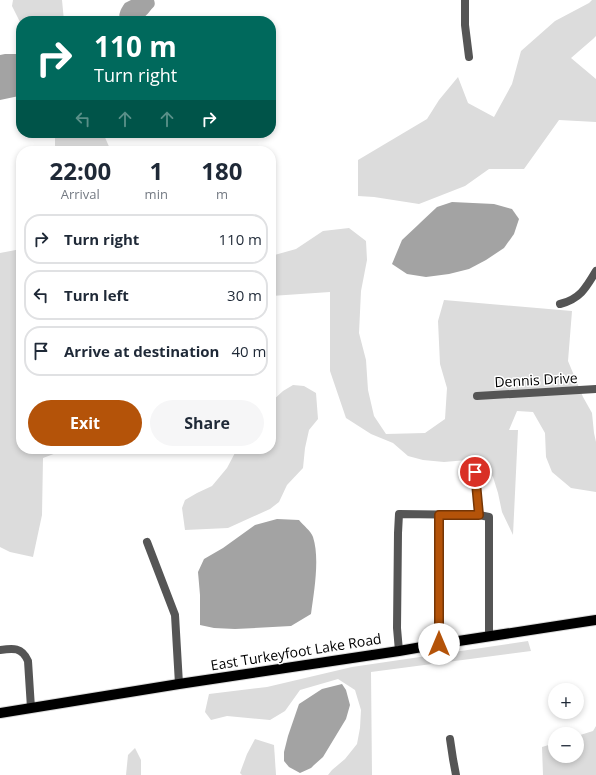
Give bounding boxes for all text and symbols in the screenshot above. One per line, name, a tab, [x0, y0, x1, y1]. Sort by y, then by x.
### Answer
text: 110 m	[94, 27, 177, 65]
icon: right	[28, 32, 80, 84]
text: Turn right	[94, 63, 177, 87]
icon: left	[72, 108, 94, 130]
icon: ahead	[114, 108, 136, 130]
icon: ahead	[156, 108, 178, 130]
icon: right	[198, 108, 220, 130]
text: 22:00	[49, 154, 111, 187]
text: 1	[149, 154, 163, 187]
text: 180	[201, 154, 243, 187]
text: Arrival	[61, 185, 100, 203]
text: min	[145, 185, 168, 203]
text: m	[216, 185, 228, 203]
icon: right	[30, 228, 52, 250]
text: Turn right	[64, 229, 139, 249]
text: 110 m	[218, 229, 262, 249]
icon: left	[30, 284, 52, 306]
text: Turn left	[64, 285, 129, 305]
text: 30 m	[227, 285, 262, 305]
icon: arrive	[30, 340, 52, 362]
text: Arrive at destination	[64, 341, 219, 361]
text: 40 m	[231, 341, 266, 361]
street label: Dennis Drive	[494, 368, 578, 391]
button: Exit	[28, 400, 142, 446]
button: Share	[150, 400, 264, 446]
pin	[458, 455, 492, 489]
icon: arrive	[464, 461, 486, 483]
position arrow	[418, 623, 460, 665]
street label: East Turkeyfoot Lake Road	[209, 629, 383, 674]
map controls	[548, 683, 584, 763]
button: +	[548, 683, 584, 719]
button: −	[548, 727, 584, 763]

